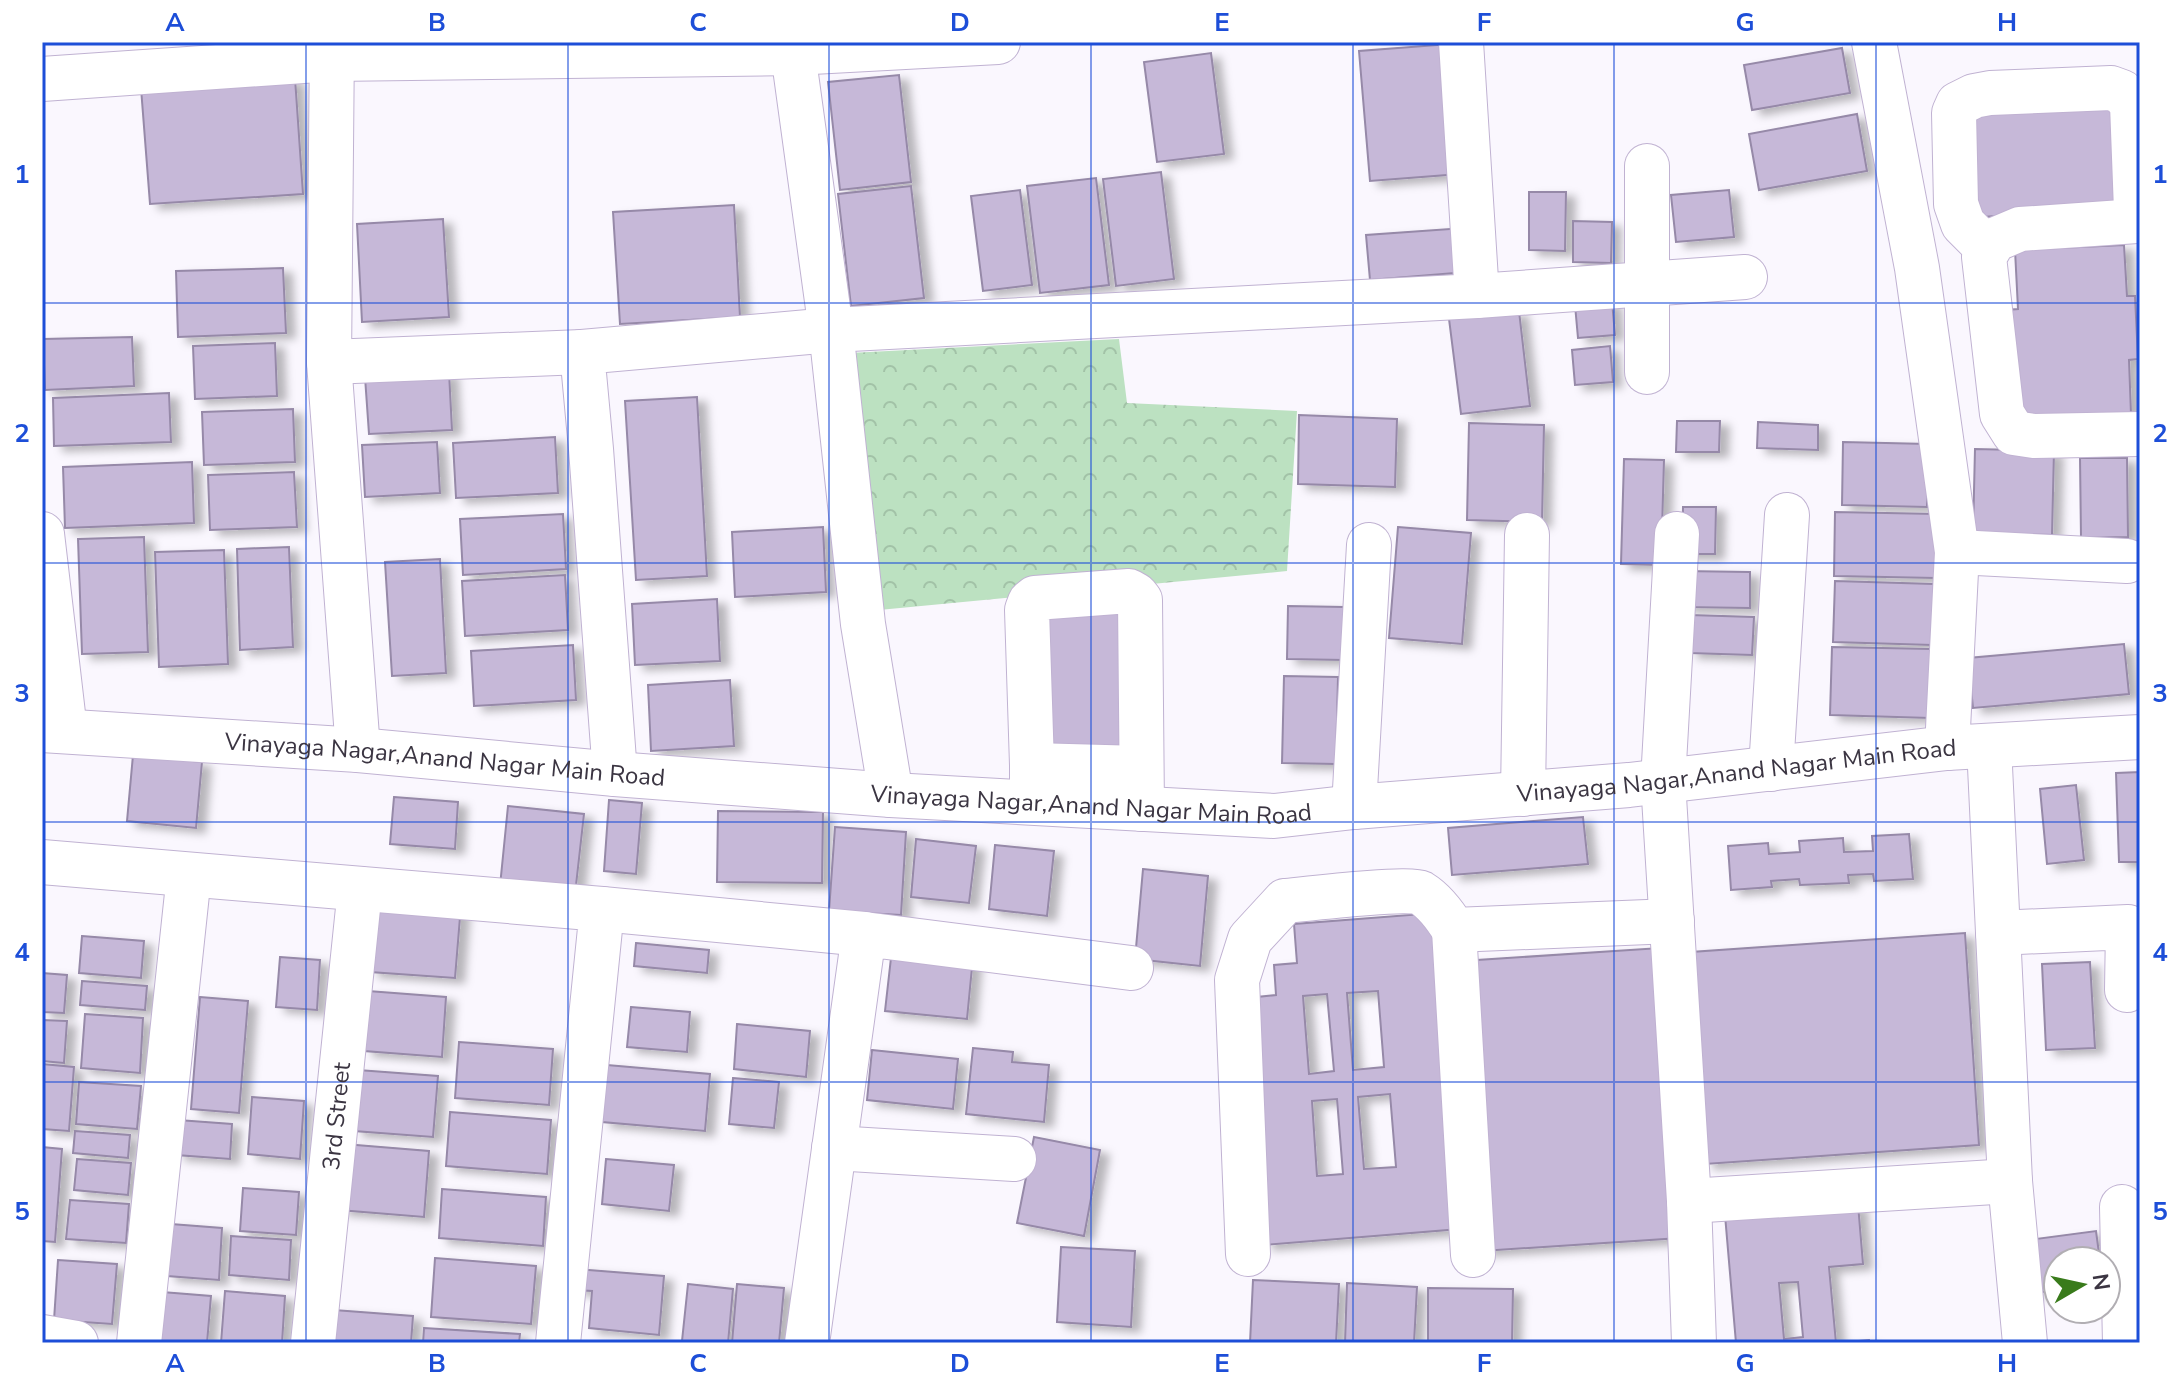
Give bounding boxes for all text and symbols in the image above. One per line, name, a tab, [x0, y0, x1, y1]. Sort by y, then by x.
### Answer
text: A	[165, 5, 185, 40]
text: B	[428, 5, 446, 40]
text: C	[689, 5, 707, 40]
text: D	[950, 5, 970, 40]
text: E	[1214, 5, 1230, 40]
text: F	[1477, 5, 1491, 40]
text: G	[1735, 5, 1755, 40]
text: H	[1997, 5, 2017, 40]
text: 1	[14, 157, 30, 192]
text: 1	[2152, 157, 2168, 192]
text: 2	[14, 416, 30, 451]
text: 2	[2152, 416, 2168, 451]
text: 3	[14, 676, 30, 711]
text: 3	[2152, 676, 2168, 711]
street label: Vinayaga Nagar,Anand Nagar Main Road	[223, 726, 666, 794]
street label: Vinayaga Nagar,Anand Nagar Main Road	[1515, 731, 1957, 810]
street label: Vinayaga Nagar,Anand Nagar Main Road	[868, 777, 1313, 832]
text: 4	[14, 935, 30, 970]
text: 4	[2152, 935, 2168, 970]
street label: 3rd Street	[315, 1060, 358, 1172]
text: 5	[14, 1194, 30, 1229]
text: 5	[2152, 1194, 2168, 1229]
north arrow	[2042, 1245, 2122, 1325]
text: N	[2085, 1272, 2117, 1293]
text: A	[165, 1346, 185, 1381]
text: B	[428, 1346, 446, 1381]
text: C	[689, 1346, 707, 1381]
text: D	[950, 1346, 970, 1381]
text: E	[1214, 1346, 1230, 1381]
text: F	[1477, 1346, 1491, 1381]
text: G	[1735, 1346, 1755, 1381]
text: H	[1997, 1346, 2017, 1381]

